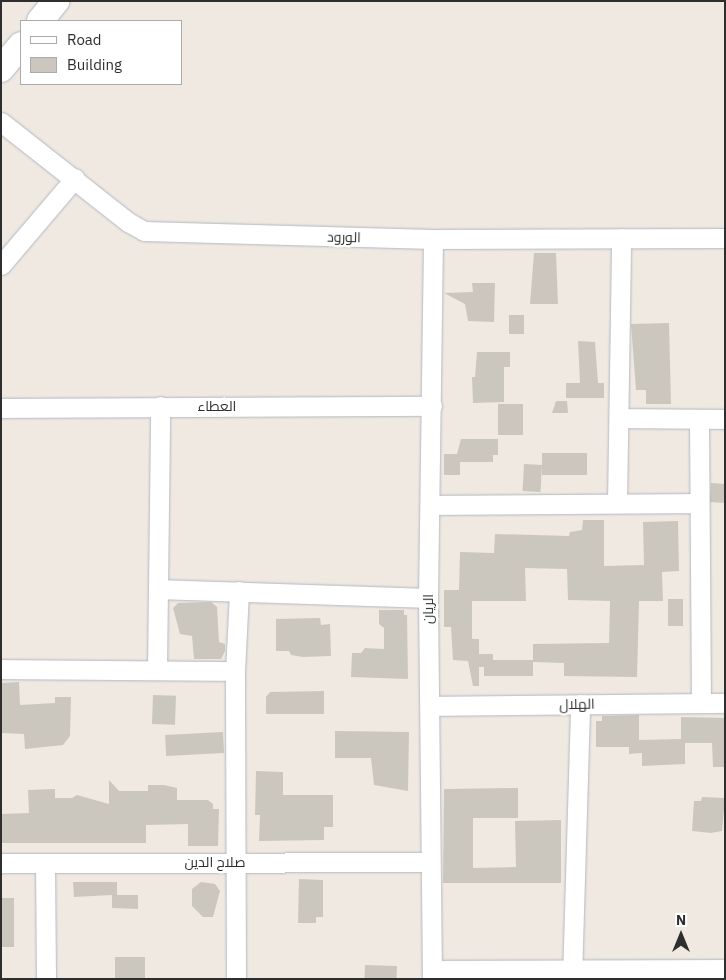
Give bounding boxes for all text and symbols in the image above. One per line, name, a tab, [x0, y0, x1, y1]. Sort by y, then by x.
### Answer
legend	[20, 20, 182, 85]
text: Road	[67, 30, 102, 49]
text: Building	[67, 55, 122, 74]
street label: الورود	[327, 228, 361, 246]
street label: العطاء	[198, 398, 236, 414]
street label: الريان	[420, 594, 436, 624]
street label: الهلال	[559, 695, 595, 713]
street label: صلاح الدين	[185, 854, 245, 870]
north arrow	[656, 910, 706, 960]
text: N	[676, 911, 686, 929]

